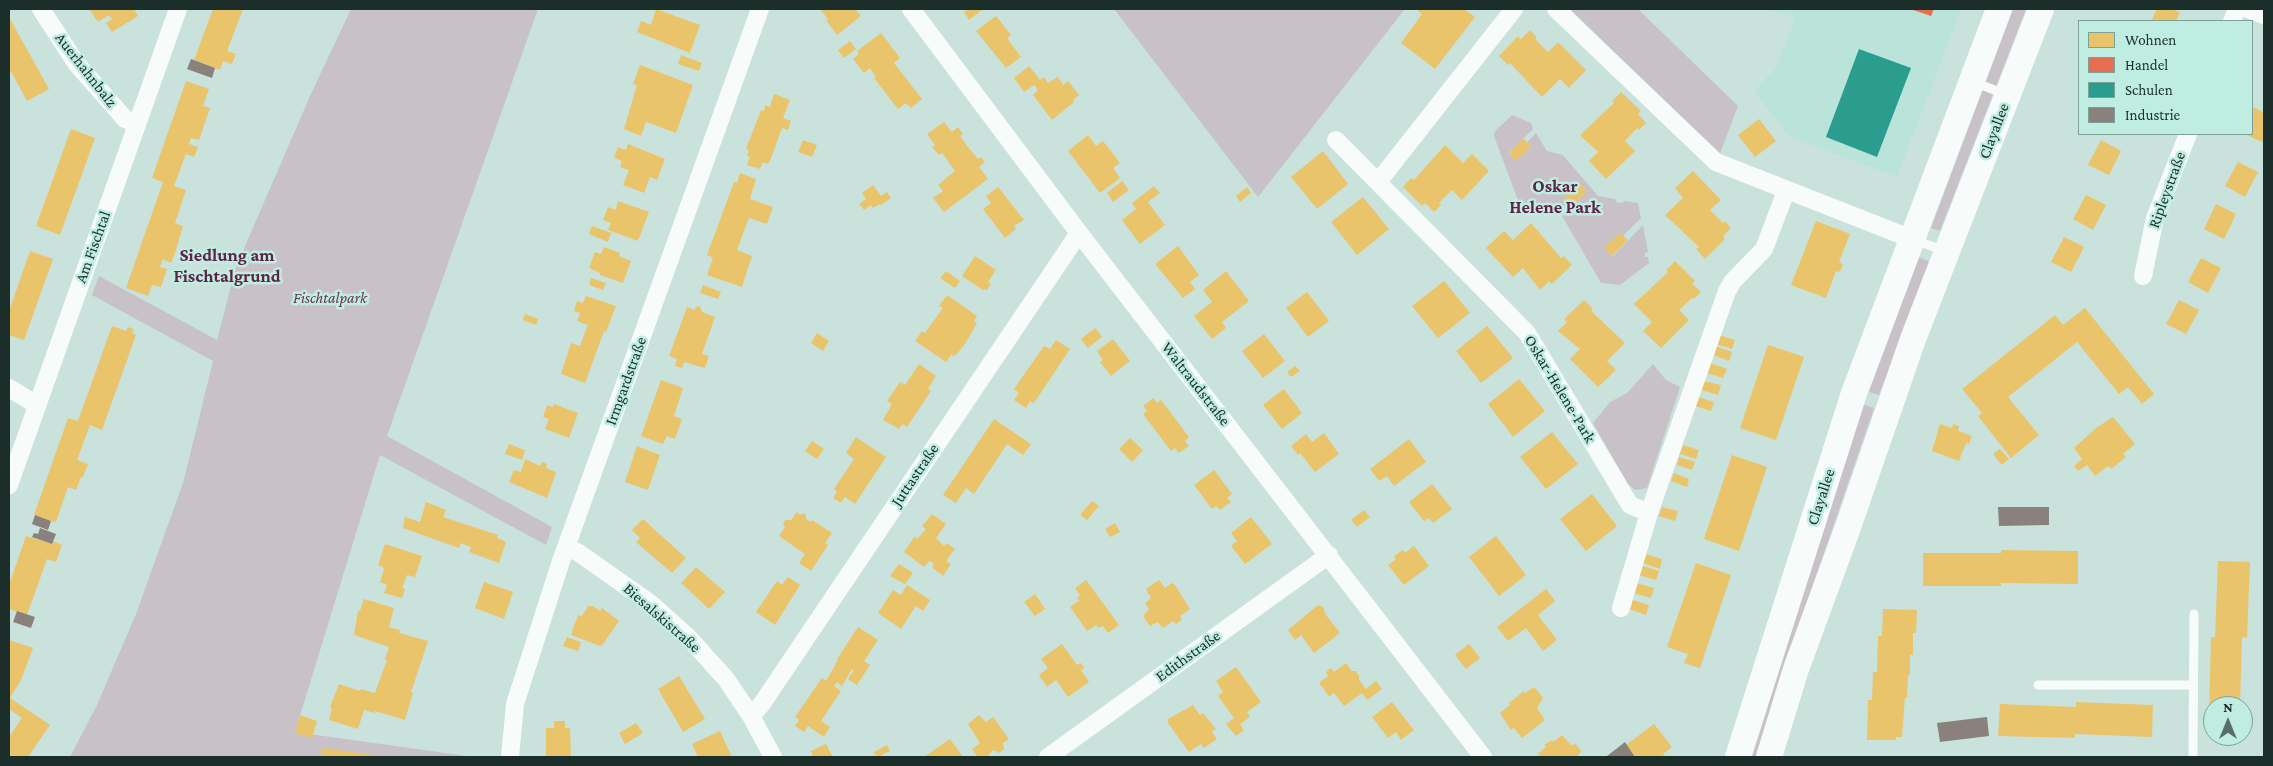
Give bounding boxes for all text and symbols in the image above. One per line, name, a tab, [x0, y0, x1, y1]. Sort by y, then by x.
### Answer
legend	[2078, 20, 2253, 135]
street label: Auerhahnbalz	[51, 29, 121, 111]
text: Wohnen	[2125, 32, 2176, 48]
text: Handel	[2125, 57, 2168, 73]
text: Schulen	[2125, 82, 2173, 98]
street label: Clayallee	[1975, 100, 2013, 162]
text: Industrie	[2125, 107, 2180, 123]
street label: Ripleystraße	[2144, 149, 2190, 231]
district label: Oskar Helene Park	[1509, 175, 1601, 218]
street label: Am Fischtal	[71, 208, 115, 286]
district label: Siedlung am Fischtalgrund	[173, 244, 281, 286]
park label: Fischtalpark	[293, 288, 367, 308]
street label: Oskar-Helene-Park	[1520, 332, 1600, 446]
street label: Irmgardstraße	[601, 334, 651, 428]
street label: Waltraudstraße	[1157, 338, 1235, 430]
street label: Juttastraße	[887, 440, 943, 510]
street label: Clayallee	[1803, 466, 1839, 528]
street label: Biesalskistraße	[619, 579, 705, 657]
street label: Edithstraße	[1152, 626, 1224, 686]
north arrow	[2203, 696, 2253, 746]
text: N	[2223, 699, 2233, 715]

